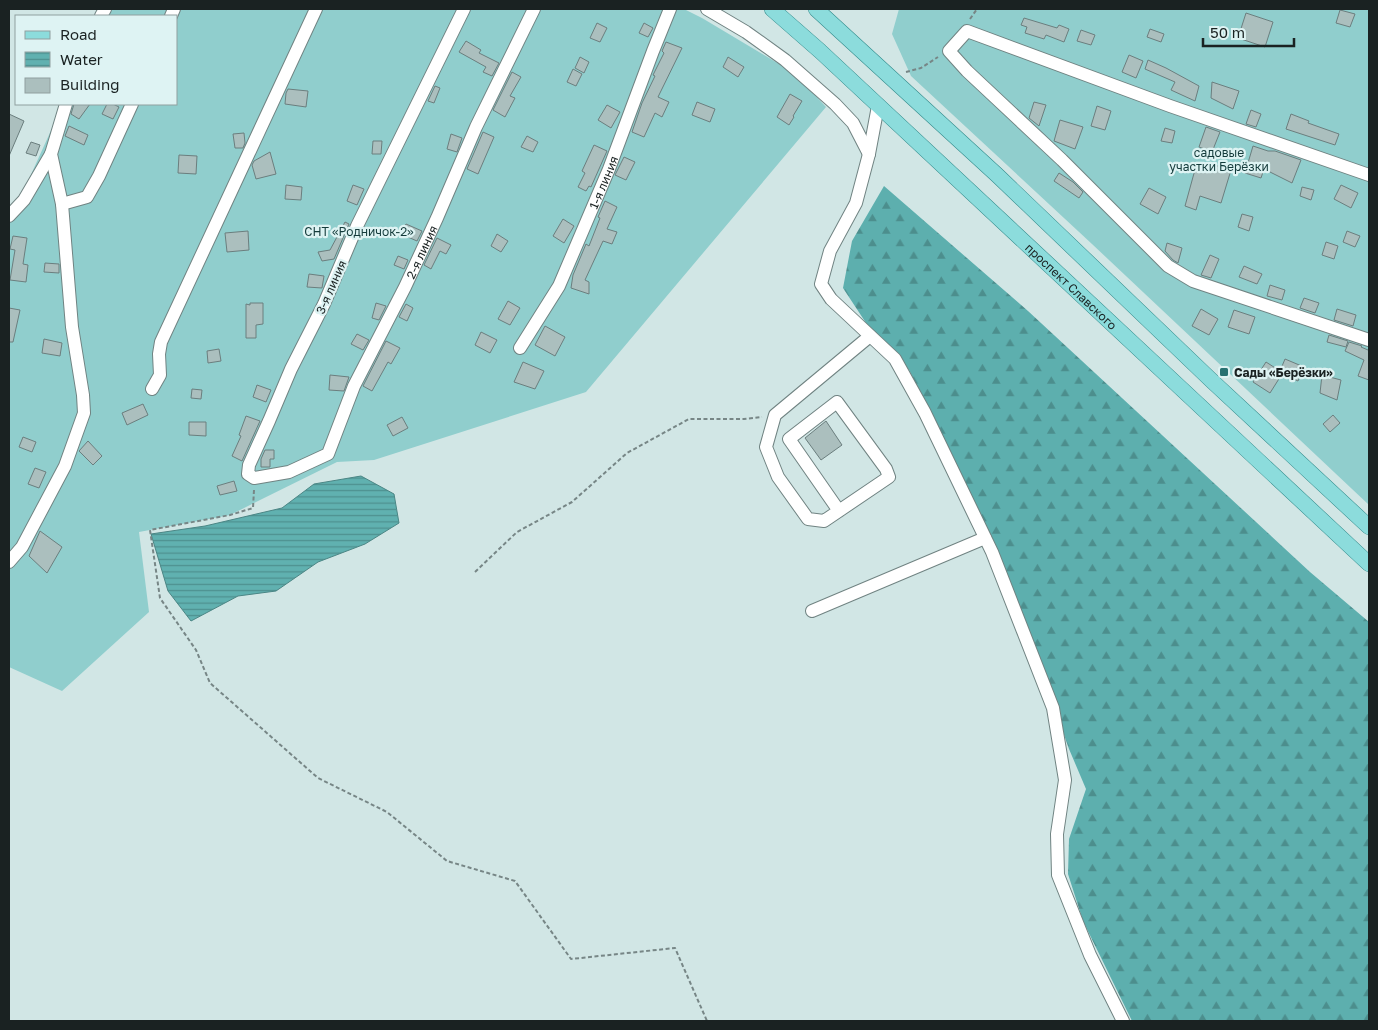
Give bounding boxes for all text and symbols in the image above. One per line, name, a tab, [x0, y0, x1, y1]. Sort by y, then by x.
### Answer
legend	[15, 15, 178, 105]
scale bar	[1203, 15, 1294, 47]
text: 50 m	[1210, 23, 1245, 41]
text: Road	[60, 25, 97, 43]
text: Water	[60, 50, 103, 68]
text: Building	[60, 75, 120, 93]
park label: садовые участки Берёзки	[1169, 145, 1269, 174]
street label: 1-я линия	[585, 154, 621, 211]
street label: 2-я линия	[402, 223, 440, 281]
park label: СНТ «Родничок-2»	[304, 224, 414, 239]
street label: проспект Славского	[1023, 240, 1120, 332]
street label: 3-я линия	[313, 258, 349, 316]
place label: Сады «Берёзки»	[1234, 365, 1333, 380]
marker: Сады «Берёзки»	[1218, 366, 1230, 378]

